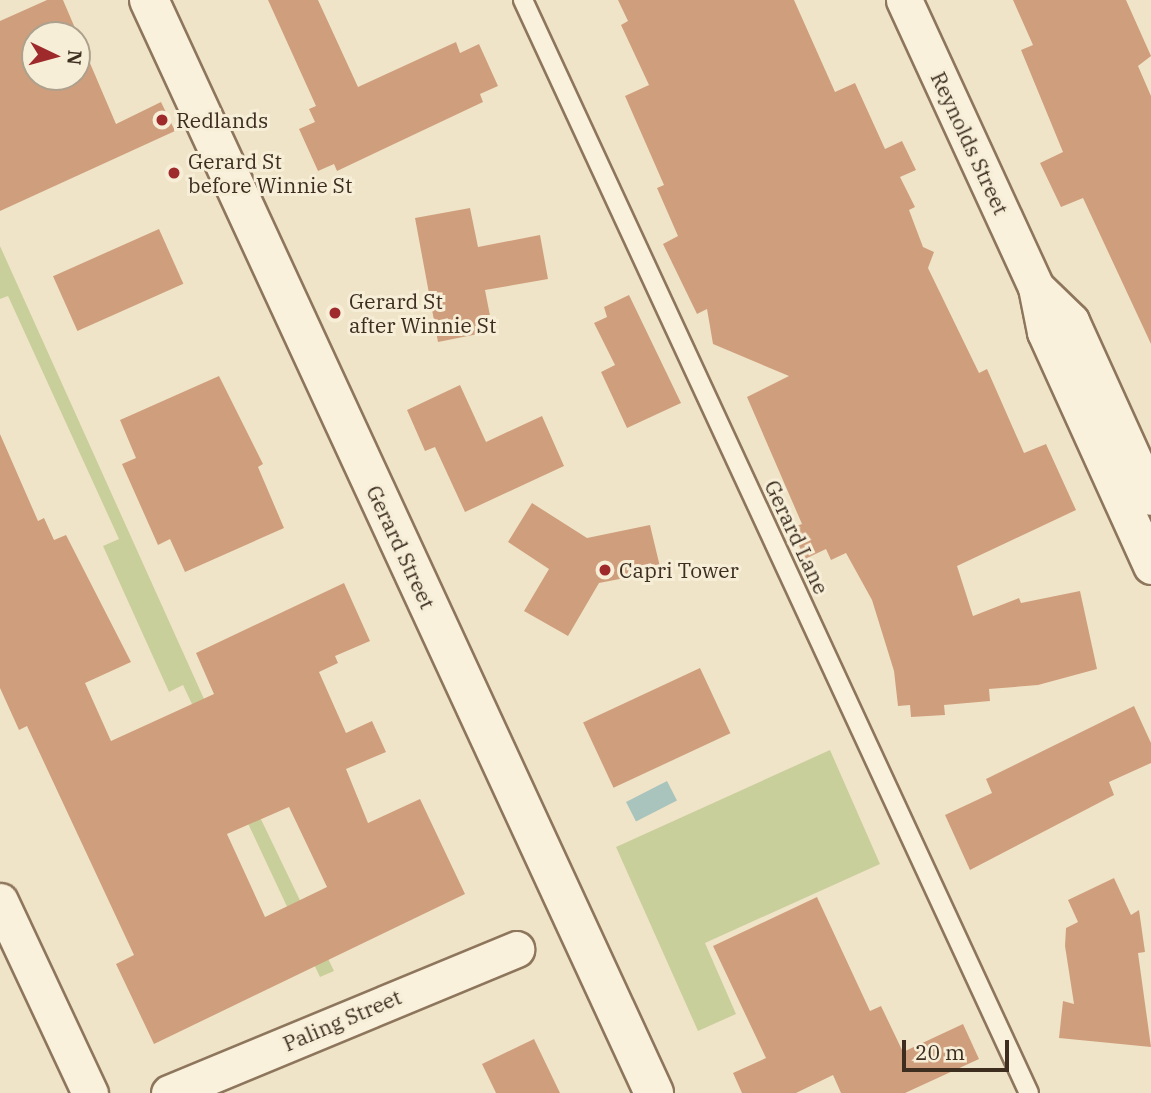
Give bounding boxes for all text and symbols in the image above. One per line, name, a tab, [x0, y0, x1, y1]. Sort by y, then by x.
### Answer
north arrow	[21, 21, 91, 91]
text: N	[62, 49, 88, 66]
street label: Reynolds Street	[926, 68, 1014, 218]
place label: Redlands	[176, 107, 268, 133]
marker: Redlands	[154, 112, 170, 128]
place label: Gerard St before Winnie St	[188, 148, 352, 198]
marker: Gerard St before Winnie St	[166, 165, 182, 181]
place label: Gerard St after Winnie St	[349, 288, 496, 338]
marker: Gerard St after Winnie St	[327, 305, 343, 321]
street label: Gerard Lane	[760, 476, 834, 598]
street label: Gerard Street	[361, 481, 441, 613]
place label: Capri Tower	[619, 557, 739, 583]
marker: Capri Tower	[597, 562, 613, 578]
street label: Paling Street	[279, 984, 405, 1056]
scale bar	[906, 1026, 1013, 1070]
text: 20 m	[915, 1038, 965, 1066]

